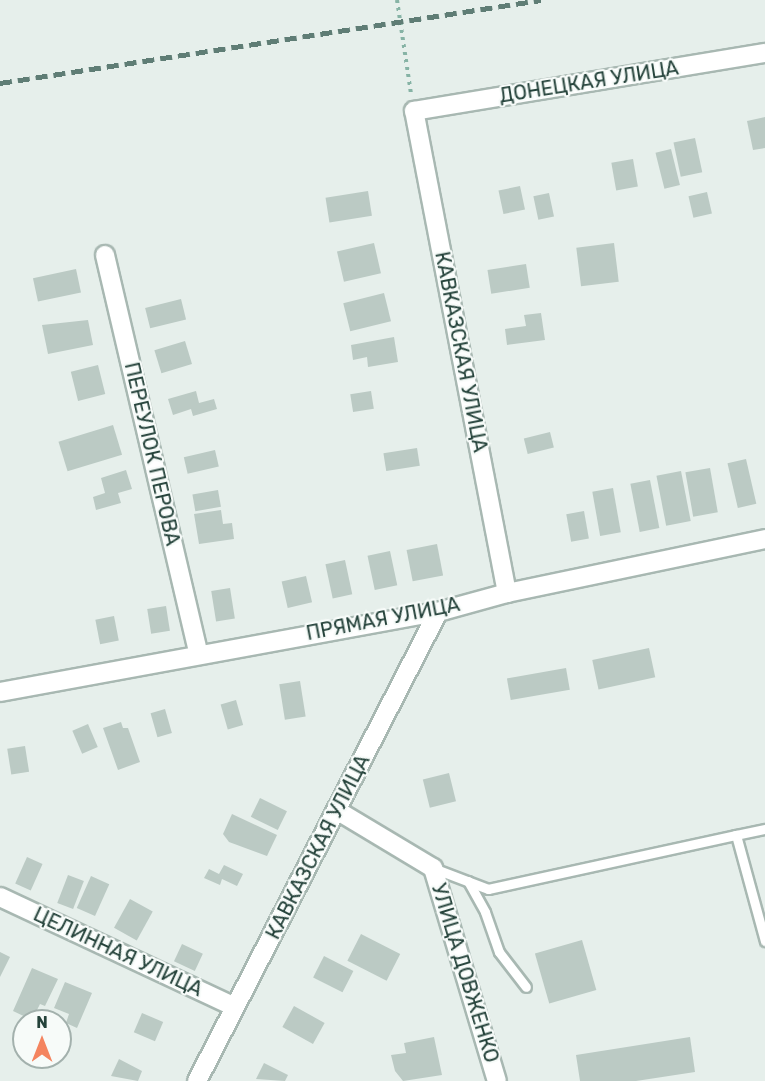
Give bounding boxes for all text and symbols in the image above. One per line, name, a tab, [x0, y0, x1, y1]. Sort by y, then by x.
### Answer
street label: ДОНЕЦКАЯ УЛИЦА	[498, 56, 680, 108]
street label: КАВКАЗСКАЯ УЛИЦА	[430, 250, 492, 454]
street label: ПЕРЕУЛОК ПЕРОВА	[119, 360, 185, 548]
street label: ПРЯМАЯ УЛИЦА	[304, 592, 462, 646]
street label: КАВКАЗСКАЯ УЛИЦА	[261, 751, 375, 943]
street label: УЛИЦА ДОВЖЕНКО	[426, 881, 504, 1065]
street label: ЦЕЛИННАЯ УЛИЦА	[30, 902, 206, 1002]
north arrow	[12, 1009, 72, 1069]
text: N	[36, 1013, 48, 1032]

